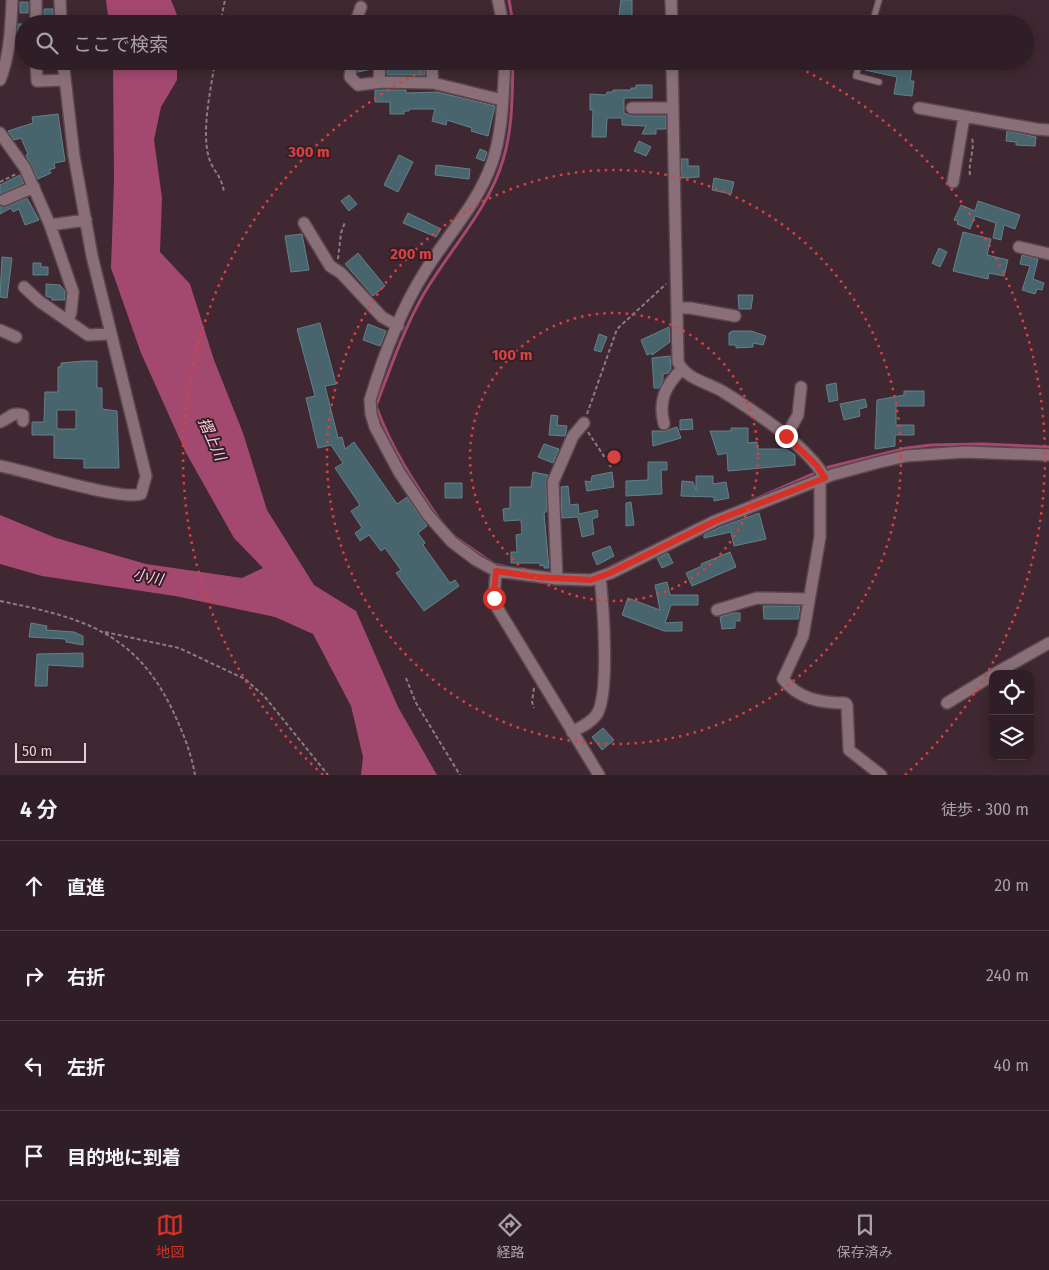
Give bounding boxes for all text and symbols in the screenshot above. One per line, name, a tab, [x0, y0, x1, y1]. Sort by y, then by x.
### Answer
search box	[15, 15, 1034, 70]
icon: search	[33, 29, 61, 57]
text: ここで検索	[73, 33, 168, 56]
text: 300 m	[287, 143, 330, 161]
text: 200 m	[390, 245, 432, 263]
text: 100 m	[492, 346, 532, 364]
water label: 摺上川	[195, 415, 230, 465]
route end	[775, 425, 798, 448]
centre of rings	[605, 448, 623, 466]
water label: 小川	[132, 565, 166, 589]
route start	[483, 587, 506, 610]
map controls	[989, 670, 1034, 760]
button: locate	[989, 670, 1034, 715]
button: layers	[989, 715, 1034, 760]
scale bar	[15, 740, 86, 763]
text: 50 m	[22, 743, 53, 760]
text: 4 分	[20, 797, 58, 823]
text: 徒歩 · 300 m	[941, 800, 1029, 819]
icon: ahead	[20, 872, 48, 900]
text: 直進	[67, 876, 105, 899]
text: 20 m	[994, 876, 1029, 895]
icon: right	[20, 962, 48, 990]
text: 右折	[67, 966, 105, 989]
text: 240 m	[986, 966, 1029, 985]
icon: left	[20, 1052, 48, 1080]
text: 左折	[67, 1056, 105, 1079]
text: 40 m	[994, 1056, 1029, 1075]
icon: arrive	[20, 1142, 48, 1170]
text: 目的地に到着	[67, 1146, 181, 1169]
tab: 地図	[156, 1211, 184, 1261]
tab: 経路	[496, 1211, 524, 1261]
tab: 保存済み	[837, 1211, 893, 1261]

